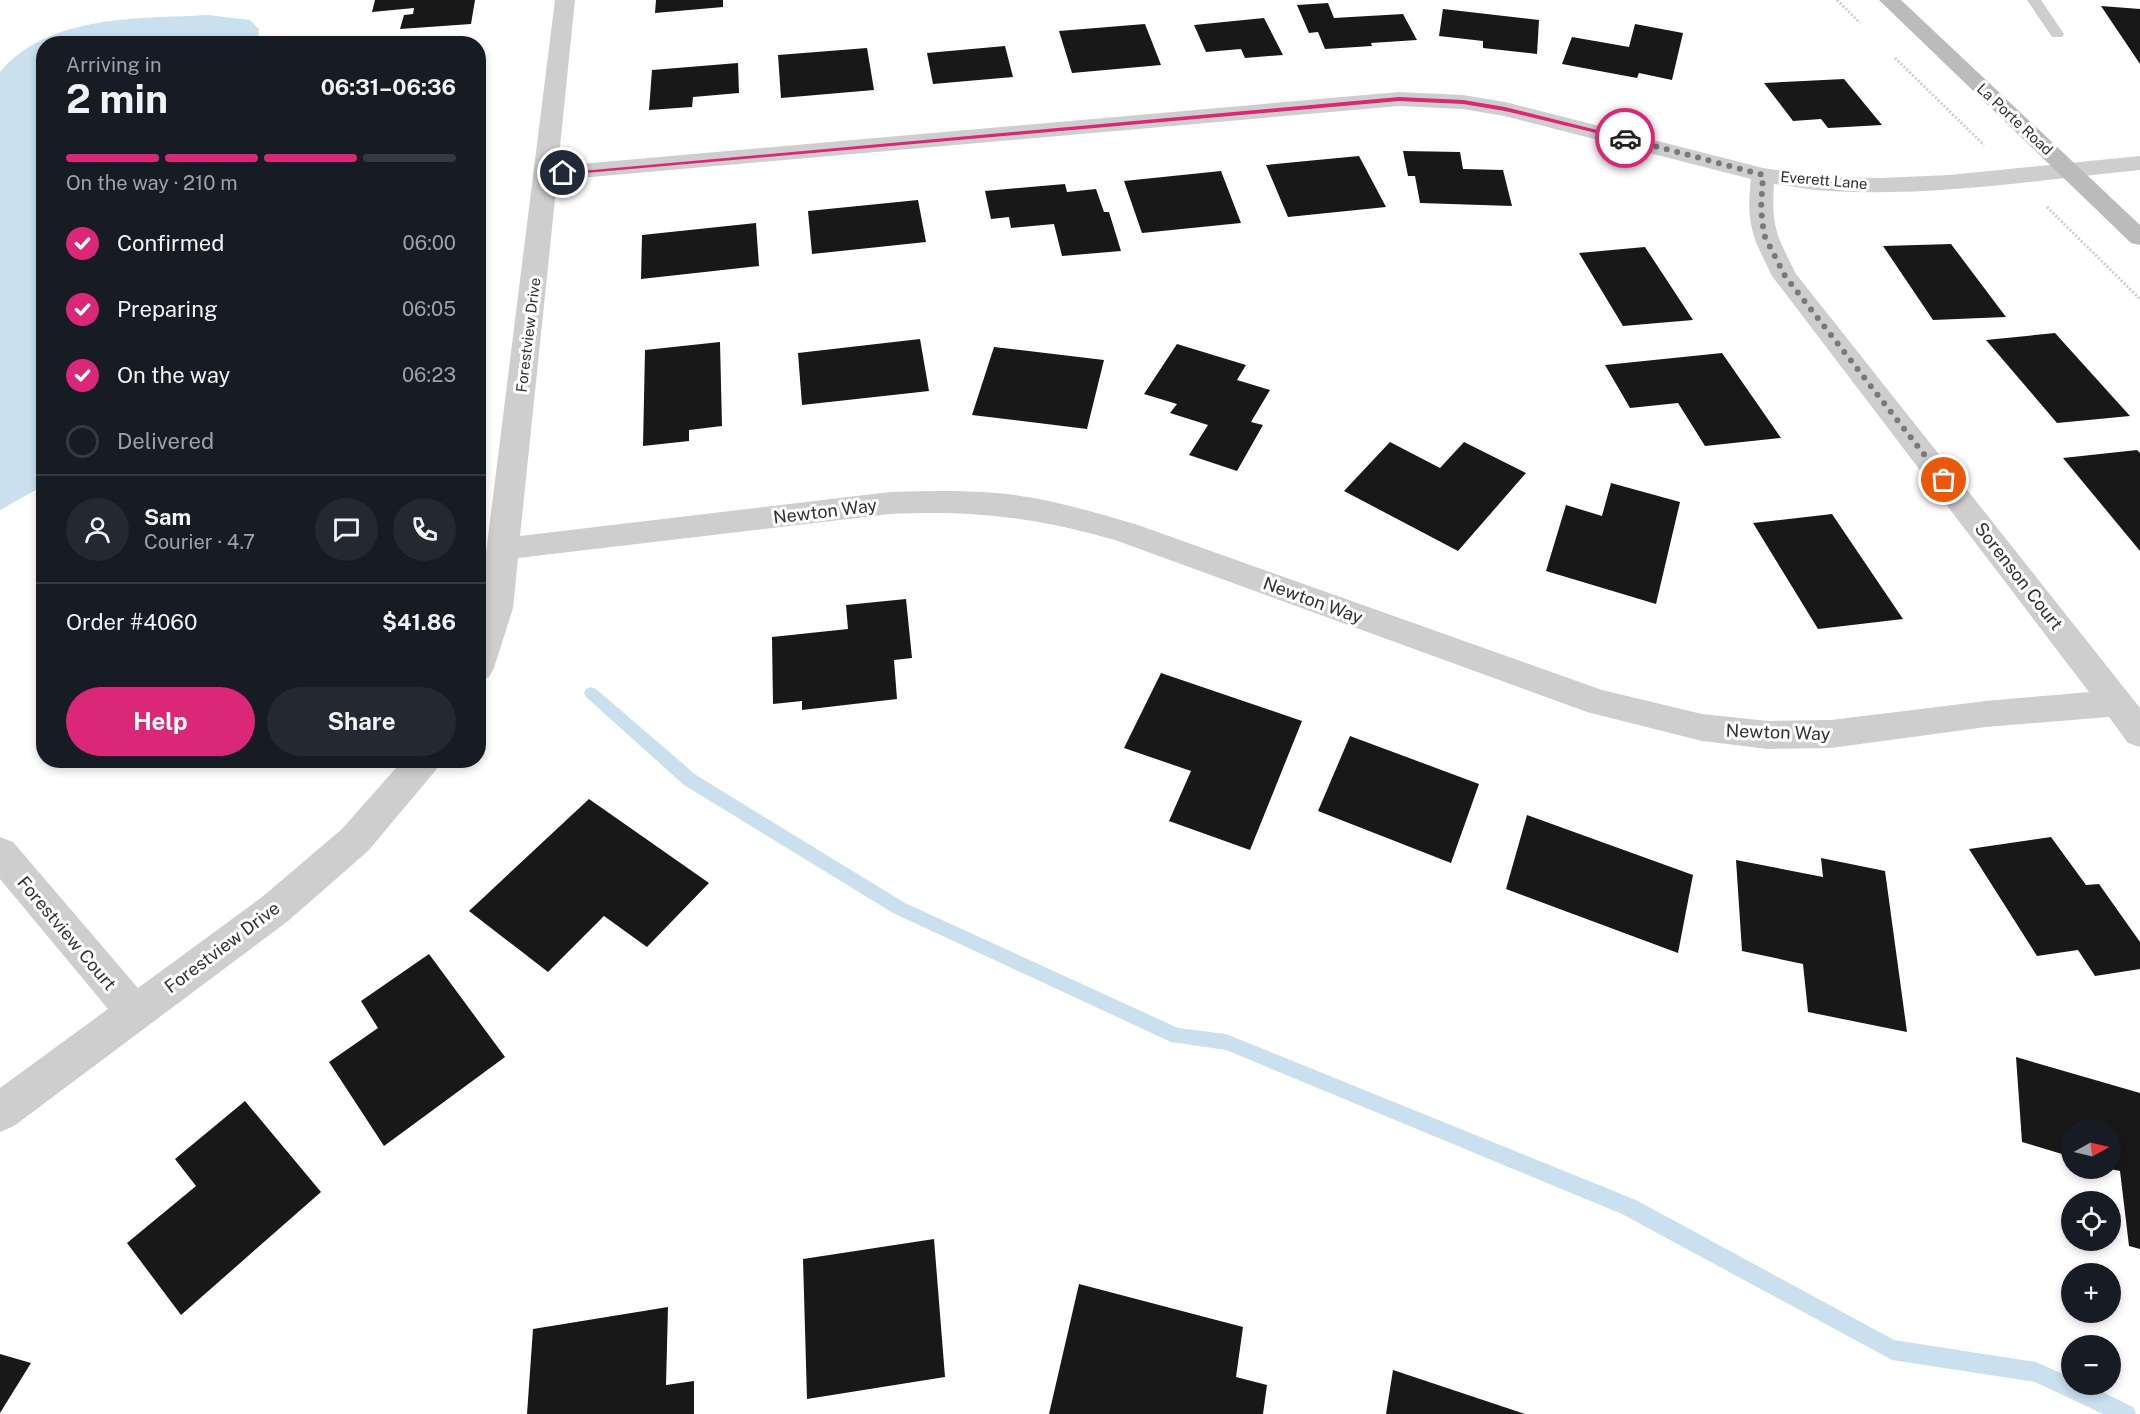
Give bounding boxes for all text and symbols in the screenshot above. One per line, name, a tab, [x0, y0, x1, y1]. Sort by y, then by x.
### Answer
text: Arriving in	[66, 53, 161, 77]
text: 06:31–06:36	[321, 74, 456, 100]
text: 2 min	[66, 76, 168, 122]
street label: La Porte Road	[1974, 80, 2056, 158]
courier	[1595, 108, 1655, 168]
icon: car	[1609, 122, 1642, 155]
pin	[537, 147, 588, 198]
icon: home	[546, 156, 579, 189]
street label: Everett Lane	[1780, 168, 1868, 192]
text: On the way · 210 m	[66, 171, 238, 195]
icon: check	[66, 227, 99, 260]
text: Confirmed	[117, 230, 224, 256]
text: 06:00	[403, 231, 456, 255]
street label: Forestview Drive	[513, 277, 543, 393]
icon: check	[66, 293, 99, 326]
text: Preparing	[117, 296, 218, 322]
text: 06:05	[402, 297, 456, 321]
icon: check	[66, 359, 99, 392]
text: On the way	[117, 362, 230, 388]
text: 06:23	[402, 363, 456, 387]
text: Delivered	[117, 428, 214, 454]
pin	[1918, 454, 1969, 505]
icon: bag	[1927, 463, 1960, 496]
street label: Newton Way	[772, 494, 879, 528]
button: person	[66, 498, 129, 561]
button: chat	[315, 498, 378, 561]
button: phone	[393, 498, 456, 561]
text: Sam	[144, 504, 191, 530]
street label: Sorenson Court	[1971, 518, 2067, 634]
text: Courier · 4.7	[144, 530, 255, 554]
street label: Newton Way	[1260, 572, 1366, 628]
text: Order #4060	[66, 609, 197, 635]
text: $41.86	[382, 609, 456, 635]
button: Help	[66, 687, 255, 756]
button: Share	[267, 687, 456, 756]
street label: Newton Way	[1725, 720, 1831, 744]
street label: Forestview Court	[13, 872, 121, 994]
street label: Forestview Drive	[160, 897, 284, 997]
north arrow	[2061, 1119, 2121, 1179]
map controls	[2061, 1119, 2121, 1395]
button: locate	[2061, 1191, 2121, 1251]
button: +	[2061, 1263, 2121, 1323]
button: −	[2061, 1335, 2121, 1395]

